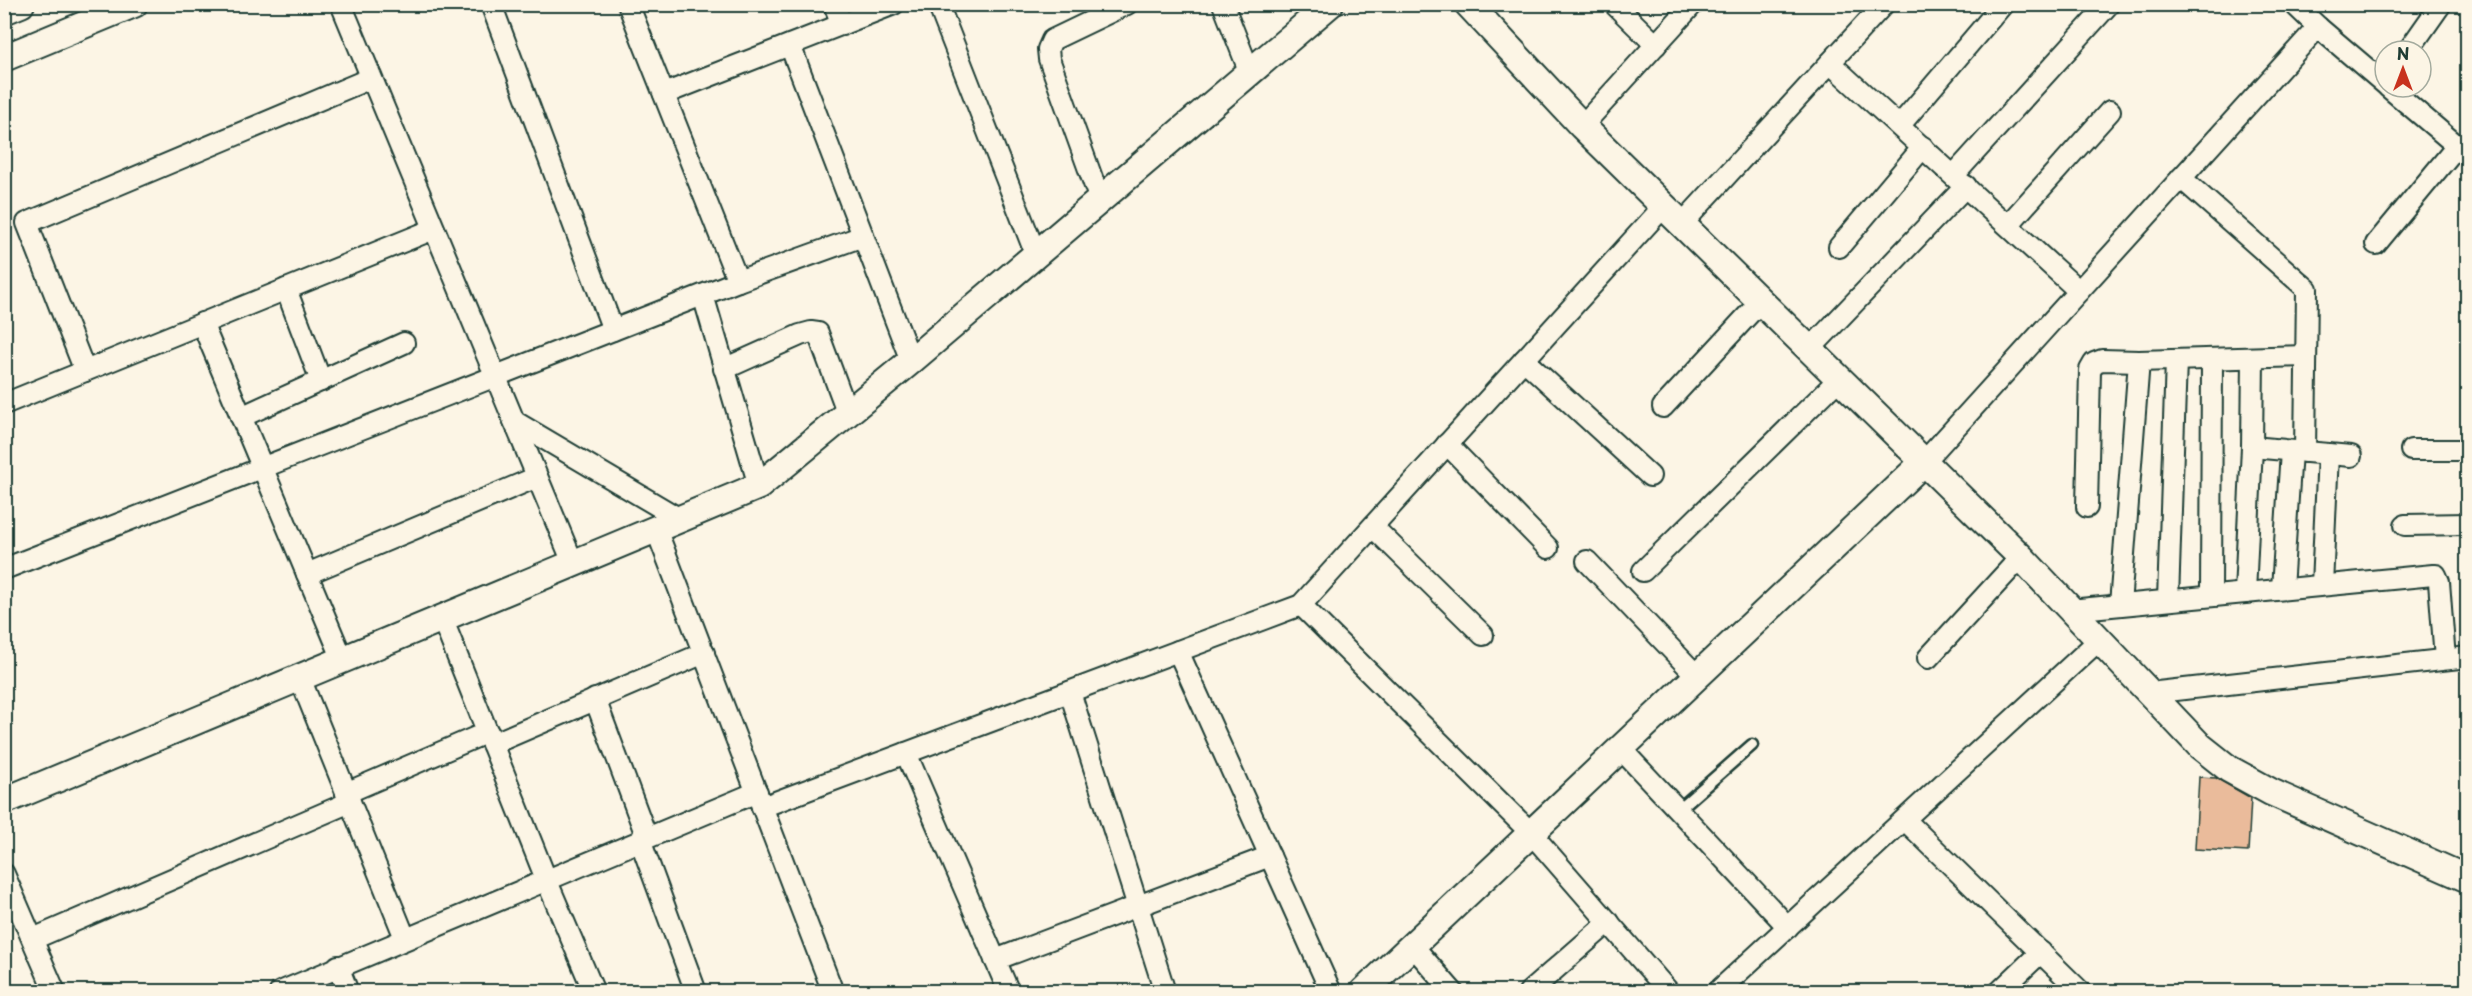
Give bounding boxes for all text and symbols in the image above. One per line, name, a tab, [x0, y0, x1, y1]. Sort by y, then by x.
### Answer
north arrow	[2373, 39, 2433, 99]
text: N	[2397, 41, 2409, 65]

